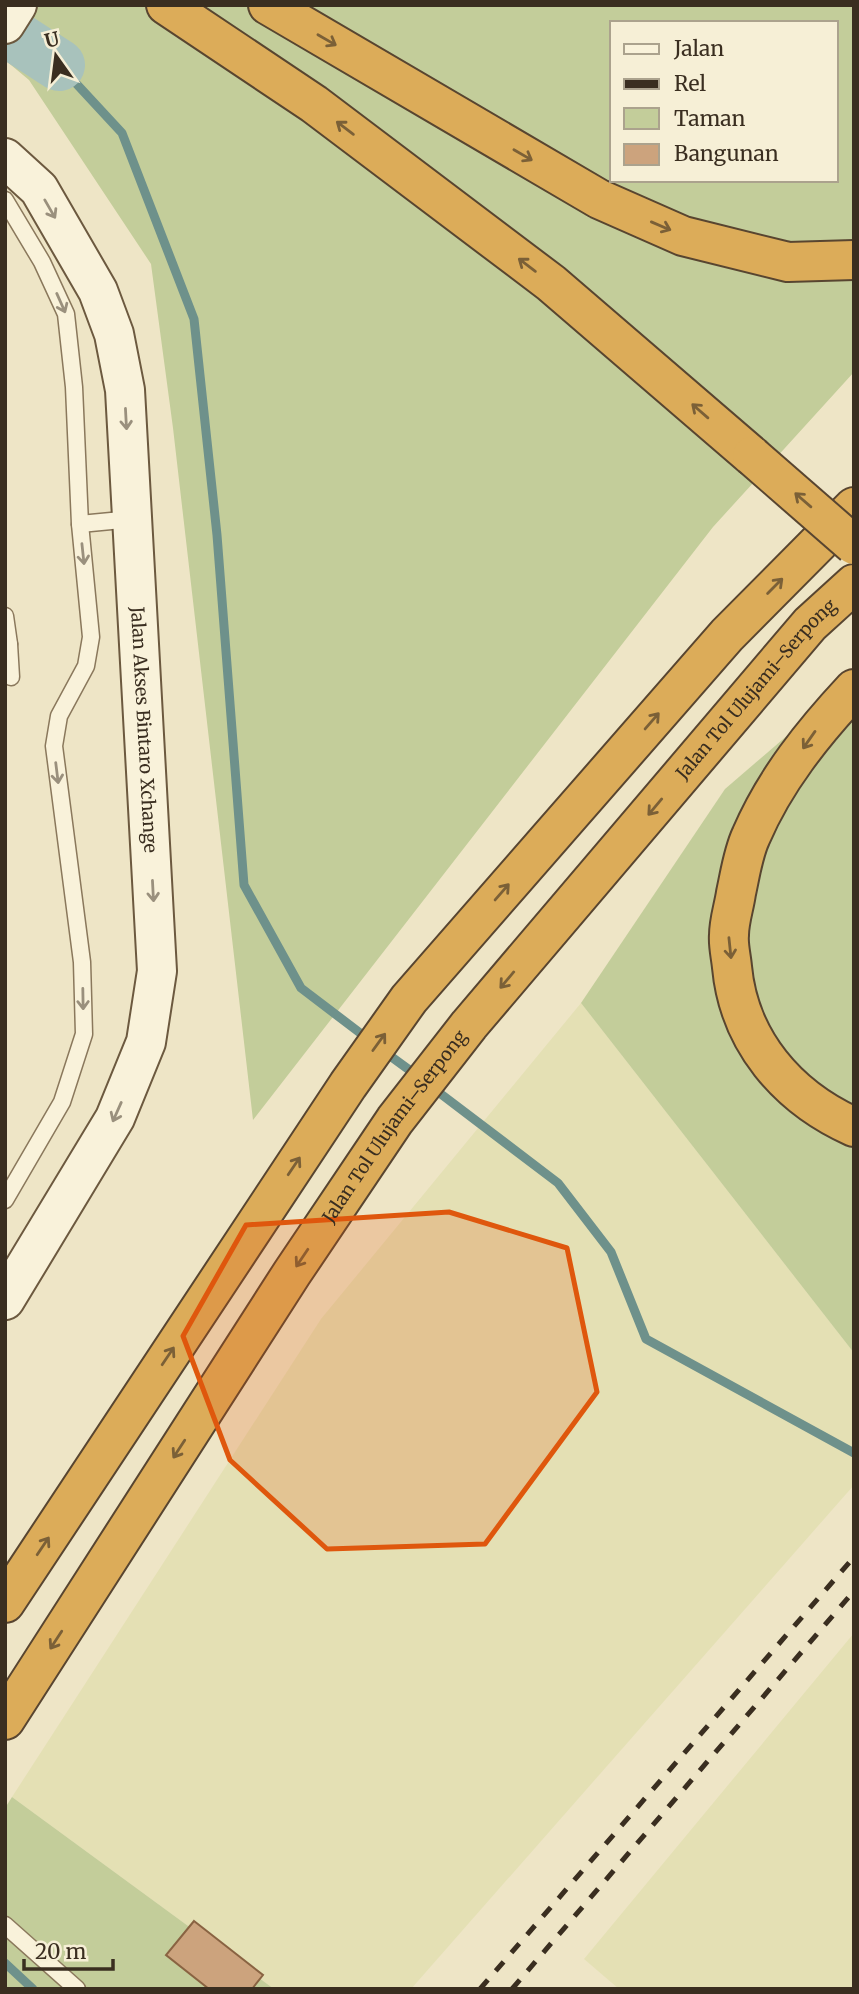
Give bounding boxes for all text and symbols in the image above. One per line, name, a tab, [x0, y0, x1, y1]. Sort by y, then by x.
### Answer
north arrow	[21, 21, 91, 91]
legend	[610, 21, 838, 182]
text: U	[42, 26, 62, 53]
one-way arrow	[317, 33, 337, 47]
text: Jalan	[673, 35, 724, 62]
text: Rel	[674, 70, 706, 97]
text: Taman	[674, 105, 746, 132]
one-way arrow	[336, 120, 355, 135]
text: Bangunan	[674, 140, 779, 167]
one-way arrow	[513, 148, 533, 162]
one-way arrow	[43, 198, 57, 218]
one-way arrow	[650, 220, 672, 233]
one-way arrow	[518, 257, 536, 272]
one-way arrow	[55, 292, 68, 314]
one-way arrow	[692, 403, 710, 419]
one-way arrow	[120, 408, 133, 431]
one-way arrow	[794, 492, 812, 508]
one-way arrow	[77, 542, 90, 564]
one-way arrow	[766, 578, 783, 595]
street label: Jalan Tol Ulujami–Serpong	[670, 594, 841, 785]
street label: Jalan Akses Bintaro Xchange	[126, 605, 162, 853]
one-way arrow	[644, 712, 660, 730]
one-way arrow	[802, 730, 816, 749]
one-way arrow	[51, 761, 64, 783]
one-way arrow	[647, 798, 663, 816]
one-way arrow	[146, 879, 159, 902]
one-way arrow	[494, 884, 510, 902]
one-way arrow	[724, 937, 737, 959]
one-way arrow	[499, 971, 515, 989]
one-way arrow	[76, 987, 90, 1010]
street label: Jalan Tol Ulujami–Serpong	[316, 1025, 472, 1228]
one-way arrow	[371, 1033, 386, 1052]
one-way arrow	[110, 1101, 123, 1122]
one-way arrow	[287, 1157, 301, 1176]
one-way arrow	[295, 1247, 309, 1267]
one-way arrow	[161, 1347, 176, 1366]
one-way arrow	[171, 1439, 186, 1458]
one-way arrow	[36, 1536, 50, 1556]
one-way arrow	[49, 1630, 63, 1650]
scale bar	[24, 1927, 114, 1971]
text: 20 m	[35, 1938, 87, 1965]

